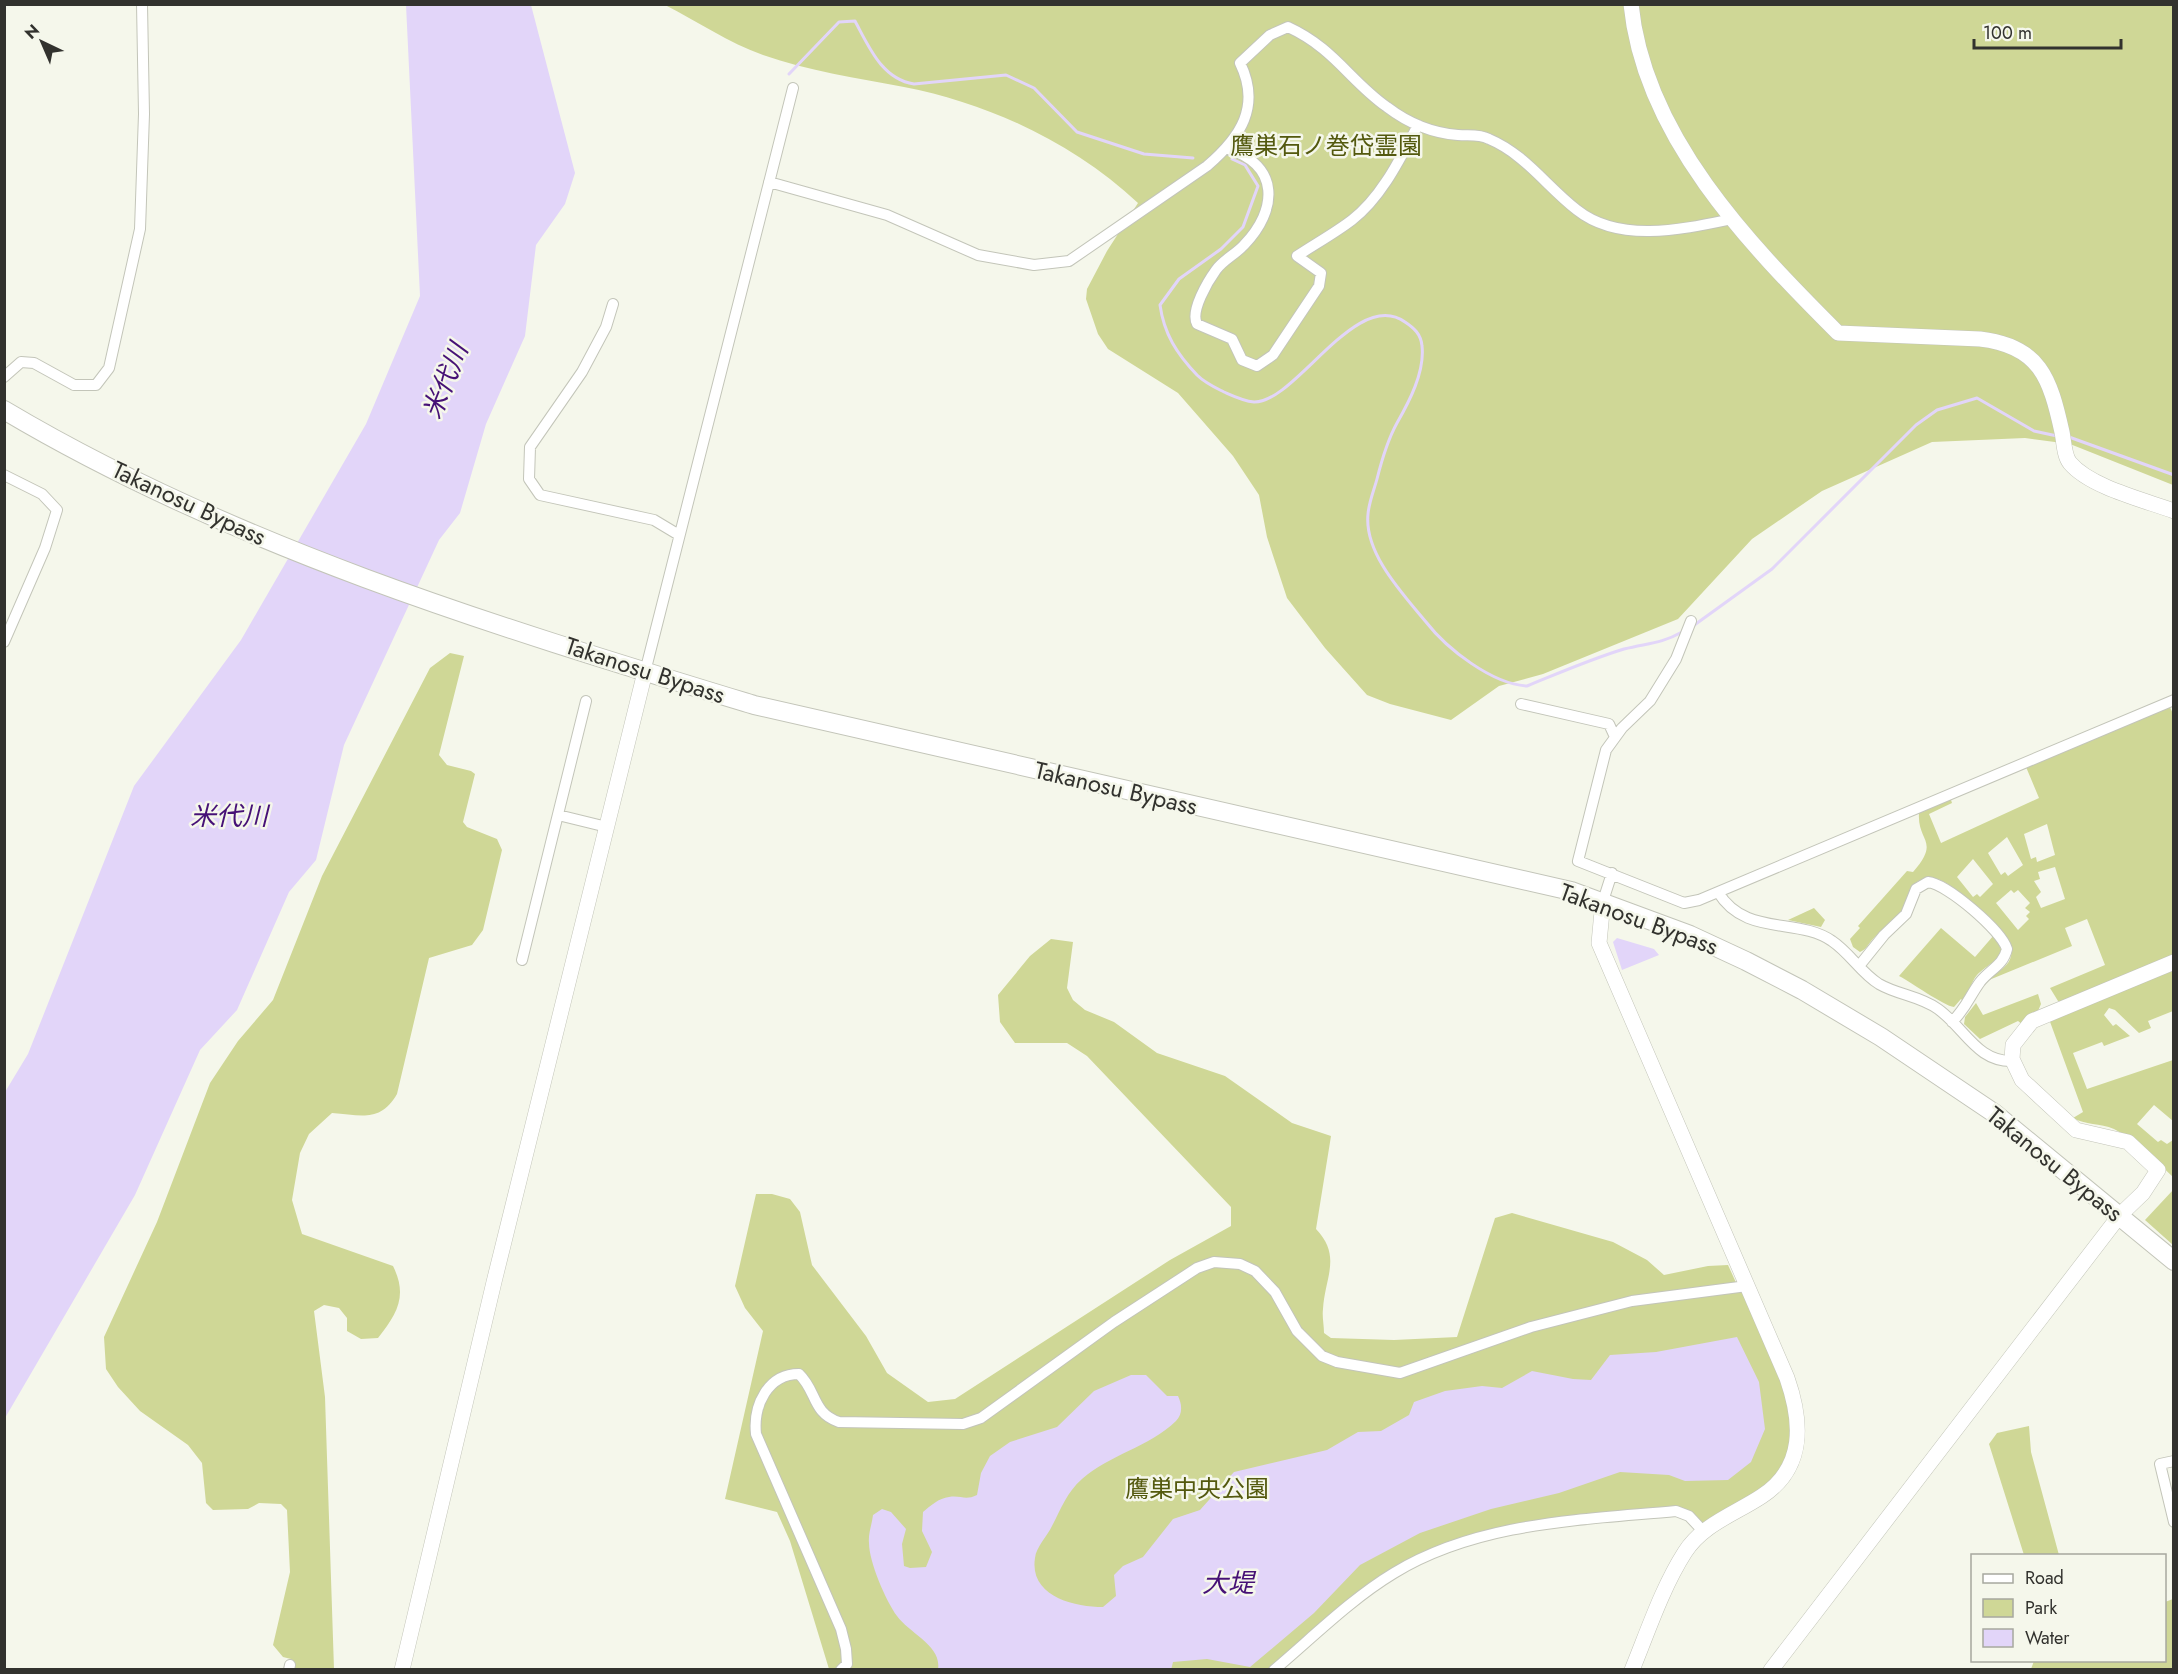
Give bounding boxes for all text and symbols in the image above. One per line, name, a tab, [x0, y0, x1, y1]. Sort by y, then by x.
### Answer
north arrow	[12, 12, 72, 72]
scale bar	[1974, 12, 2121, 50]
text: N	[19, 19, 44, 44]
text: 100 m	[1983, 20, 2032, 46]
park label: 鷹巣石ノ巻岱霊園	[1230, 128, 1422, 163]
water label: 米代川	[413, 335, 478, 424]
street label: Takanosu Bypass	[106, 452, 272, 554]
street label: Takanosu Bypass	[561, 628, 729, 712]
street label: Takanosu Bypass	[1031, 752, 1201, 824]
water label: 米代川	[190, 797, 271, 835]
street label: Takanosu Bypass	[1555, 874, 1723, 964]
street label: Takanosu Bypass	[1979, 1098, 2131, 1230]
park label: 鷹巣中央公園	[1125, 1471, 1269, 1506]
legend	[1971, 1554, 2166, 1662]
water label: 大堤	[1202, 1564, 1257, 1602]
text: Road	[2025, 1565, 2064, 1591]
text: Park	[2025, 1595, 2057, 1621]
text: Water	[2025, 1625, 2070, 1651]

